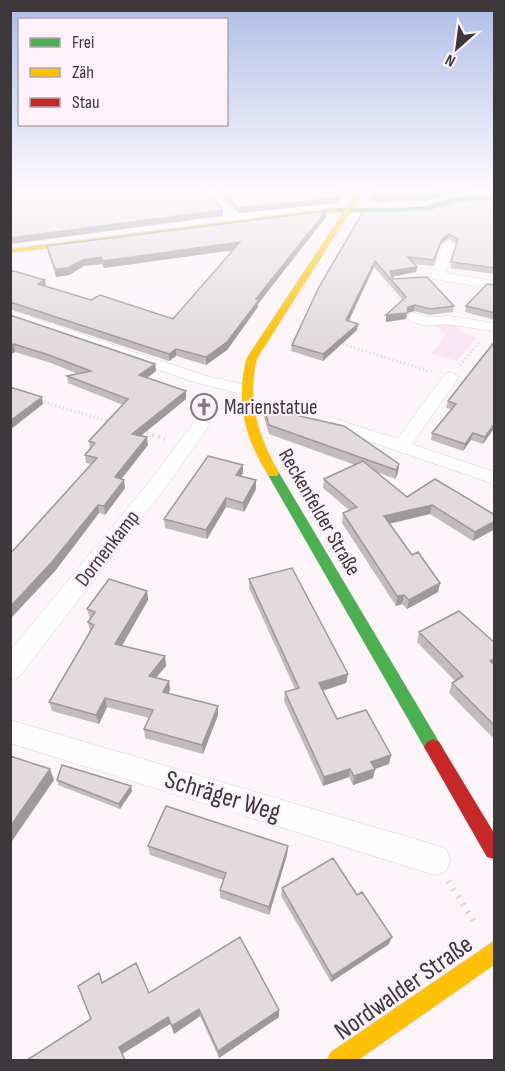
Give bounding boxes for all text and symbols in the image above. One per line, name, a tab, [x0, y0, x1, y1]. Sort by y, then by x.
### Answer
legend	[18, 18, 228, 126]
north arrow	[427, 18, 487, 78]
text: Frei	[72, 32, 94, 53]
text: N	[442, 50, 459, 70]
text: Zäh	[72, 62, 94, 83]
text: Stau	[72, 92, 100, 113]
church icon: Marienstatue	[189, 392, 219, 422]
place label: Marienstatue	[224, 395, 317, 420]
street label: Reckenfelder Straße	[273, 444, 366, 580]
street label: Dornenkamp	[70, 505, 145, 591]
street label: Schräger Weg	[161, 764, 284, 829]
street label: Nordwalder Straße	[329, 929, 479, 1047]

